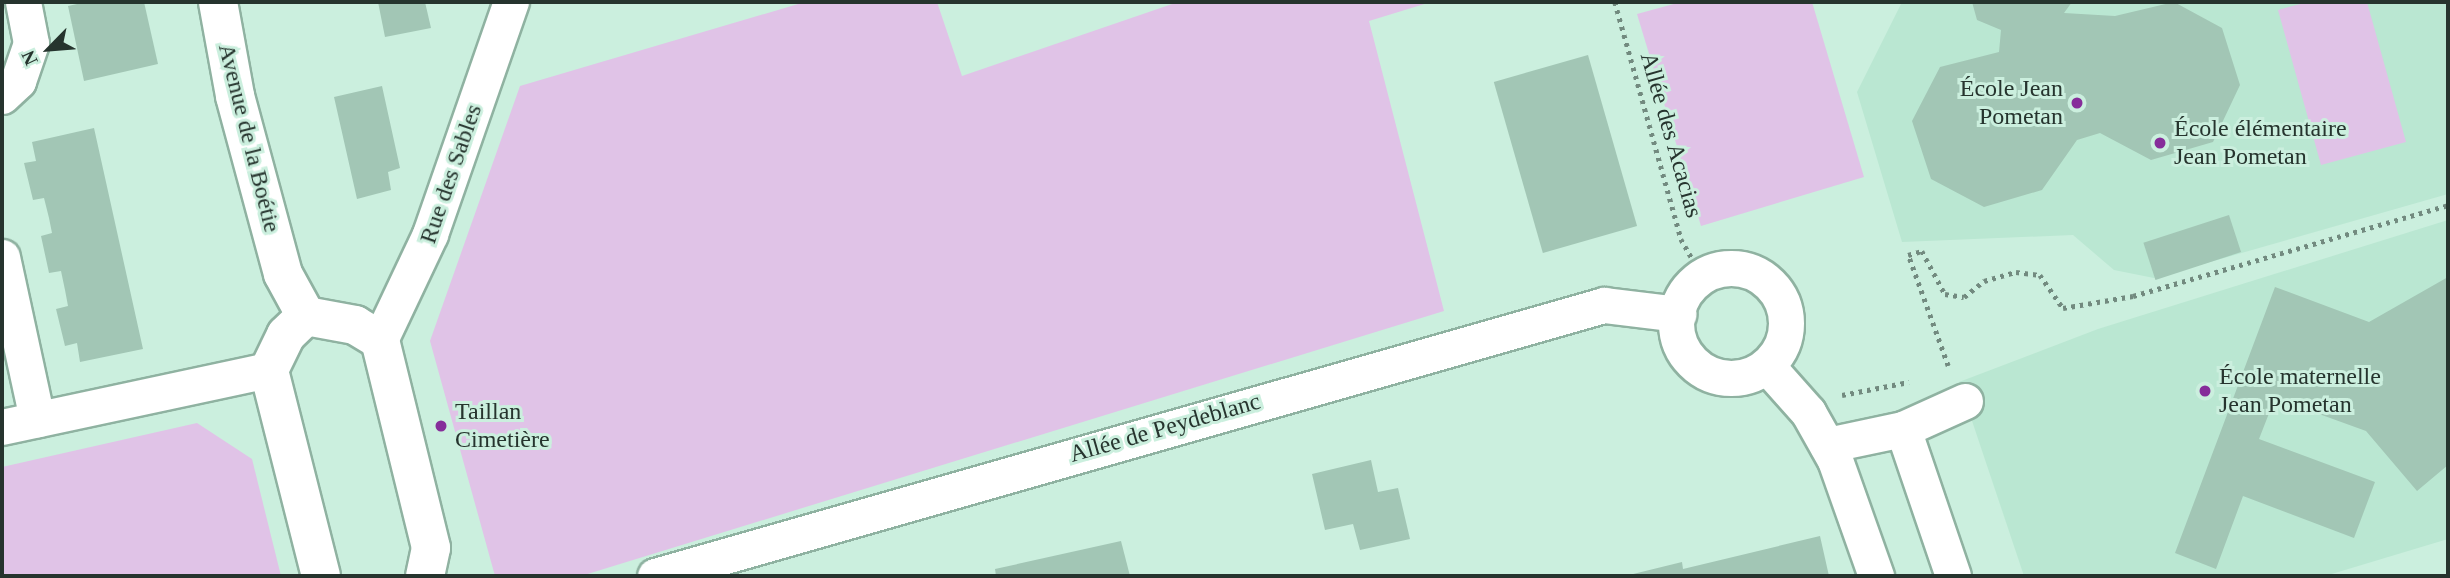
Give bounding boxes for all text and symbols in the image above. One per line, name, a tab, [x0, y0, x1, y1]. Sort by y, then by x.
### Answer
north arrow	[14, 14, 84, 84]
street label: Avenue de la Boétie	[212, 41, 286, 235]
text: N	[17, 47, 42, 69]
street label: Allée des Acacias	[1633, 48, 1709, 222]
place label: École Jean Pometan	[1960, 75, 2063, 131]
marker: École Jean Pometan	[2069, 95, 2085, 111]
street label: Rue des Sables	[414, 101, 488, 247]
place label: École élémentaire Jean Pometan	[2174, 115, 2347, 171]
marker: École élémentaire Jean Pometan	[2152, 135, 2168, 151]
place label: École maternelle Jean Pometan	[2219, 363, 2381, 419]
marker: École maternelle Jean Pometan	[2197, 383, 2213, 399]
street label: Allée de Peydeblanc	[1066, 387, 1264, 469]
place label: Taillan Cimetière	[455, 398, 550, 454]
marker: Taillan Cimetière	[433, 418, 449, 434]

